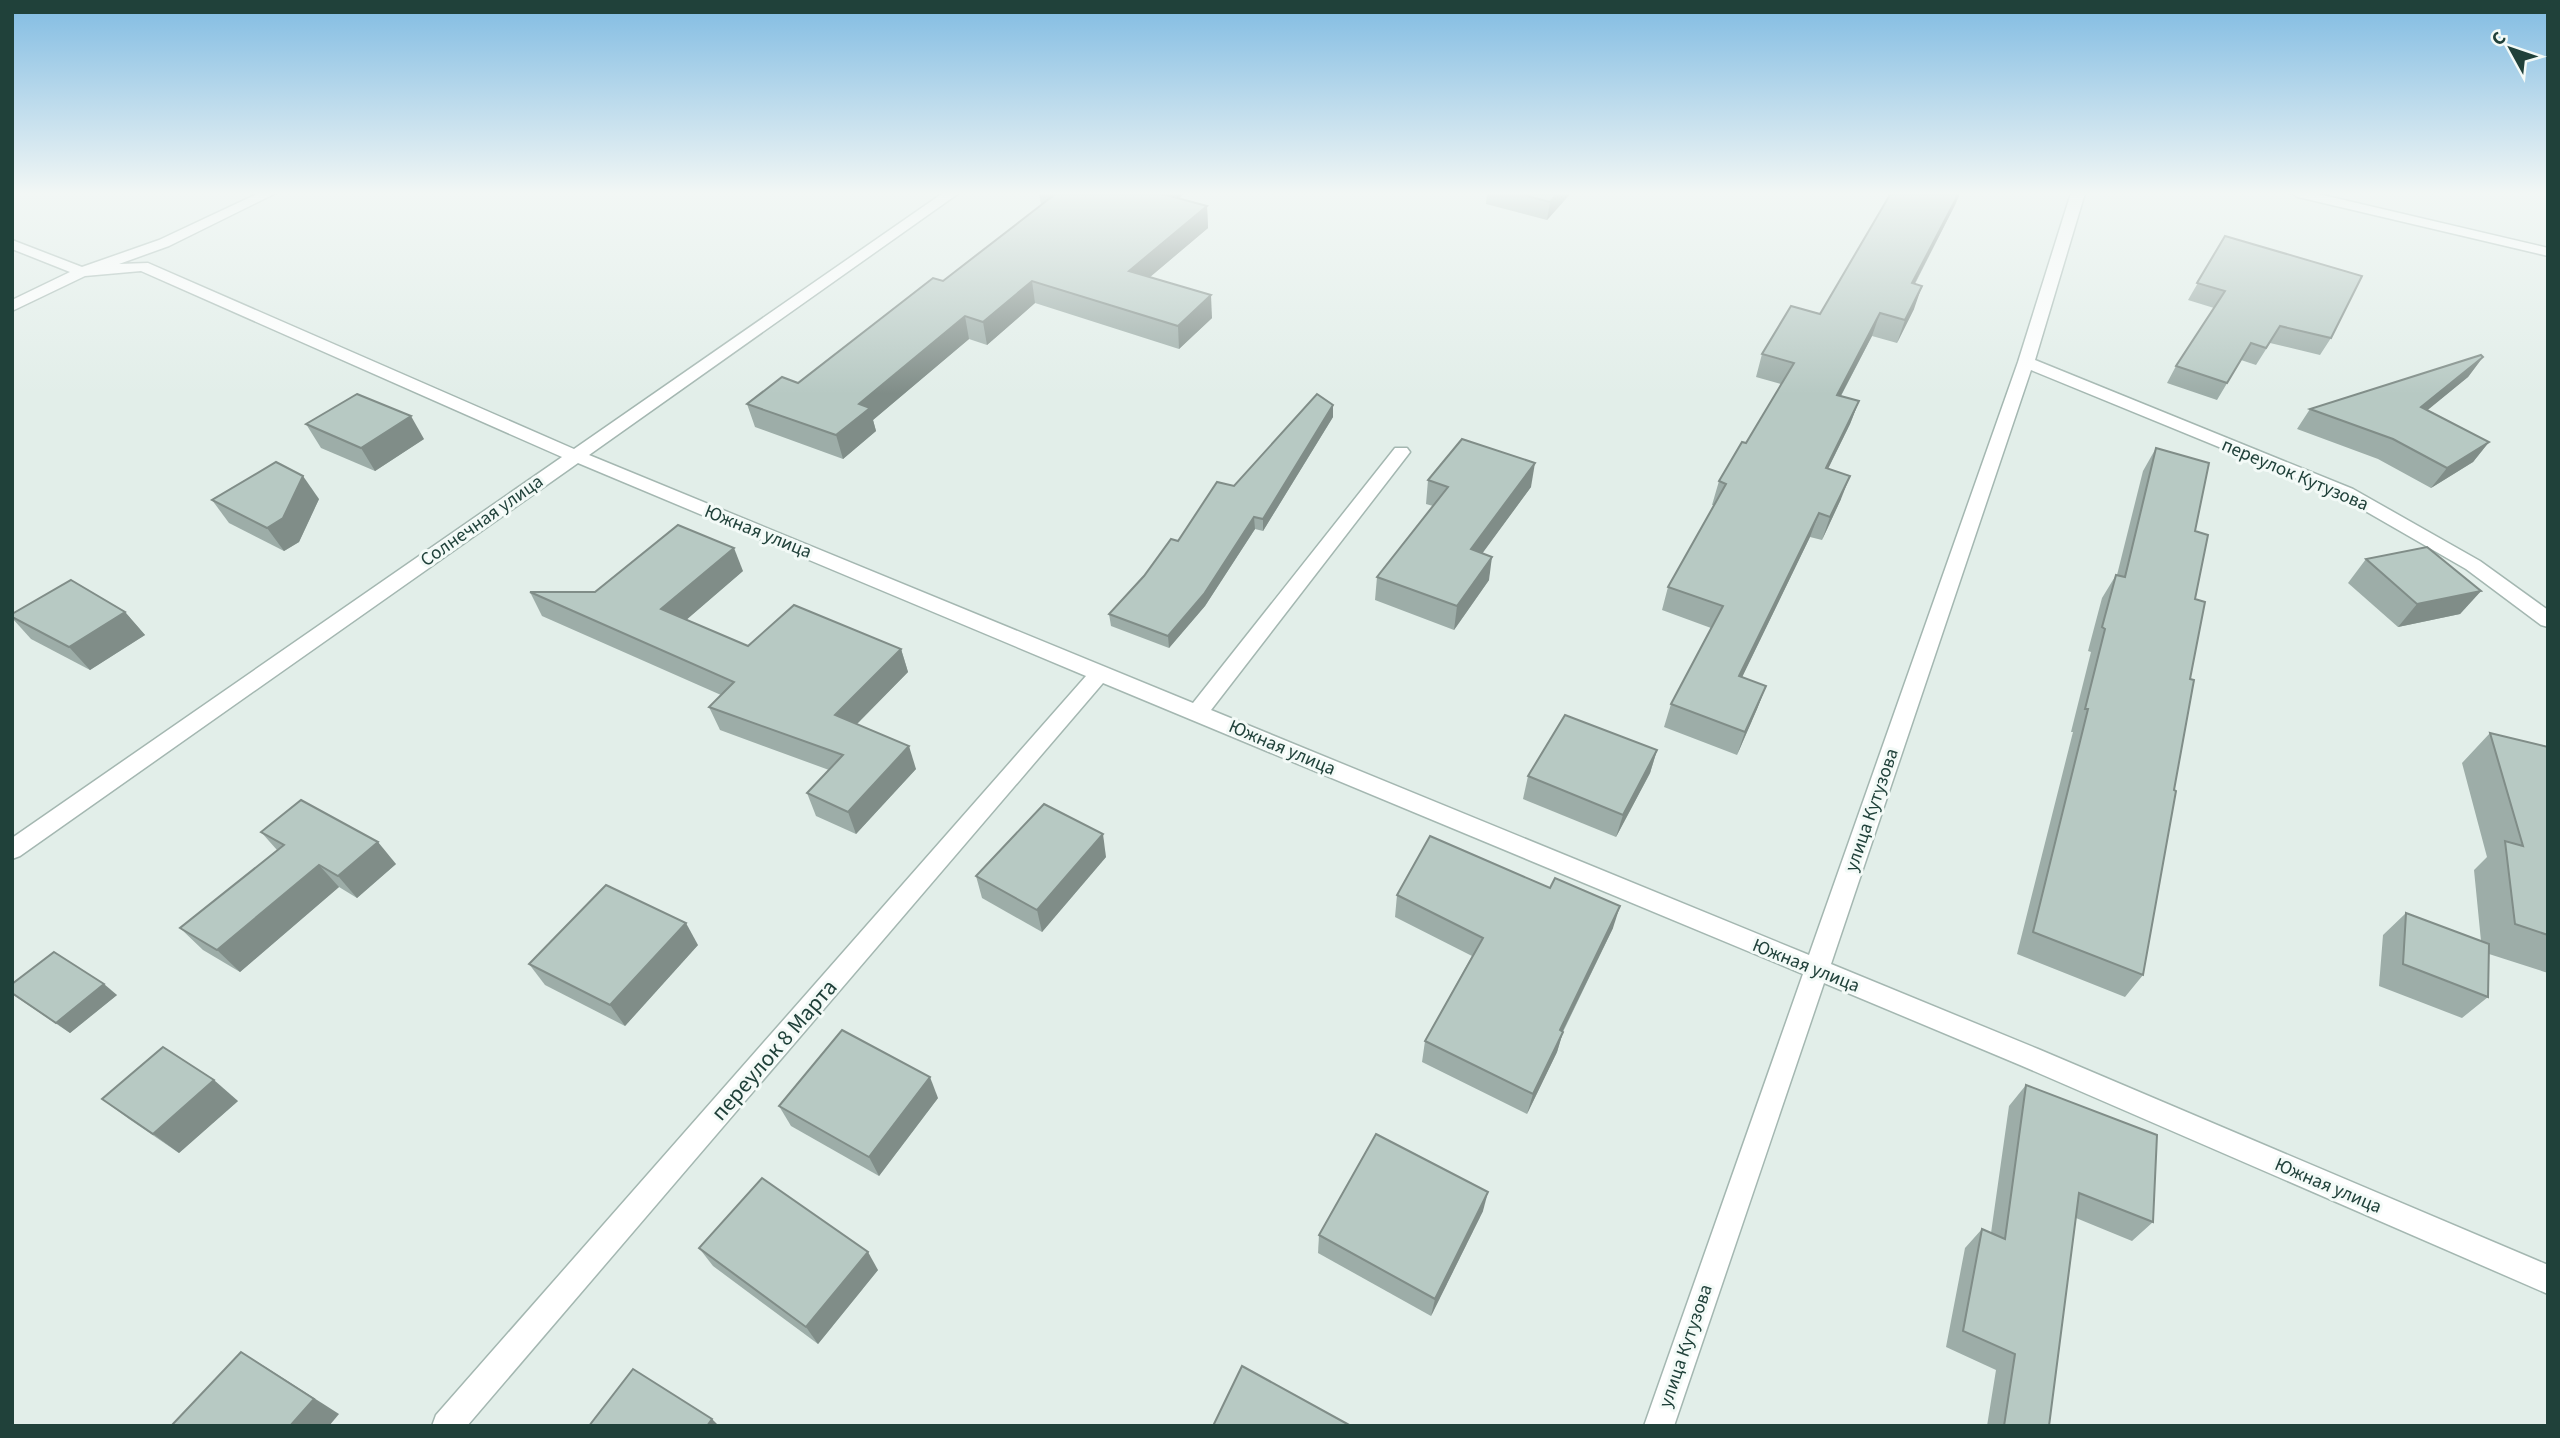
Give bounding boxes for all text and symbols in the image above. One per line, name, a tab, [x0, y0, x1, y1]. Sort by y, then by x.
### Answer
north arrow	[2476, 14, 2546, 84]
text: С	[2485, 26, 2513, 52]
street label: переулок Кутузова	[2217, 432, 2373, 518]
street label: Солнечная улица	[415, 468, 549, 574]
street label: Южная улица	[700, 498, 816, 566]
street label: Южная улица	[1224, 713, 1340, 783]
street label: улица Кутузова	[1838, 745, 1906, 875]
street label: Южная улица	[1748, 932, 1864, 1000]
street label: переулок 8 Марта	[703, 972, 845, 1128]
street label: Южная улица	[2270, 1151, 2386, 1221]
street label: улица Кутузова	[1652, 1281, 1720, 1411]

